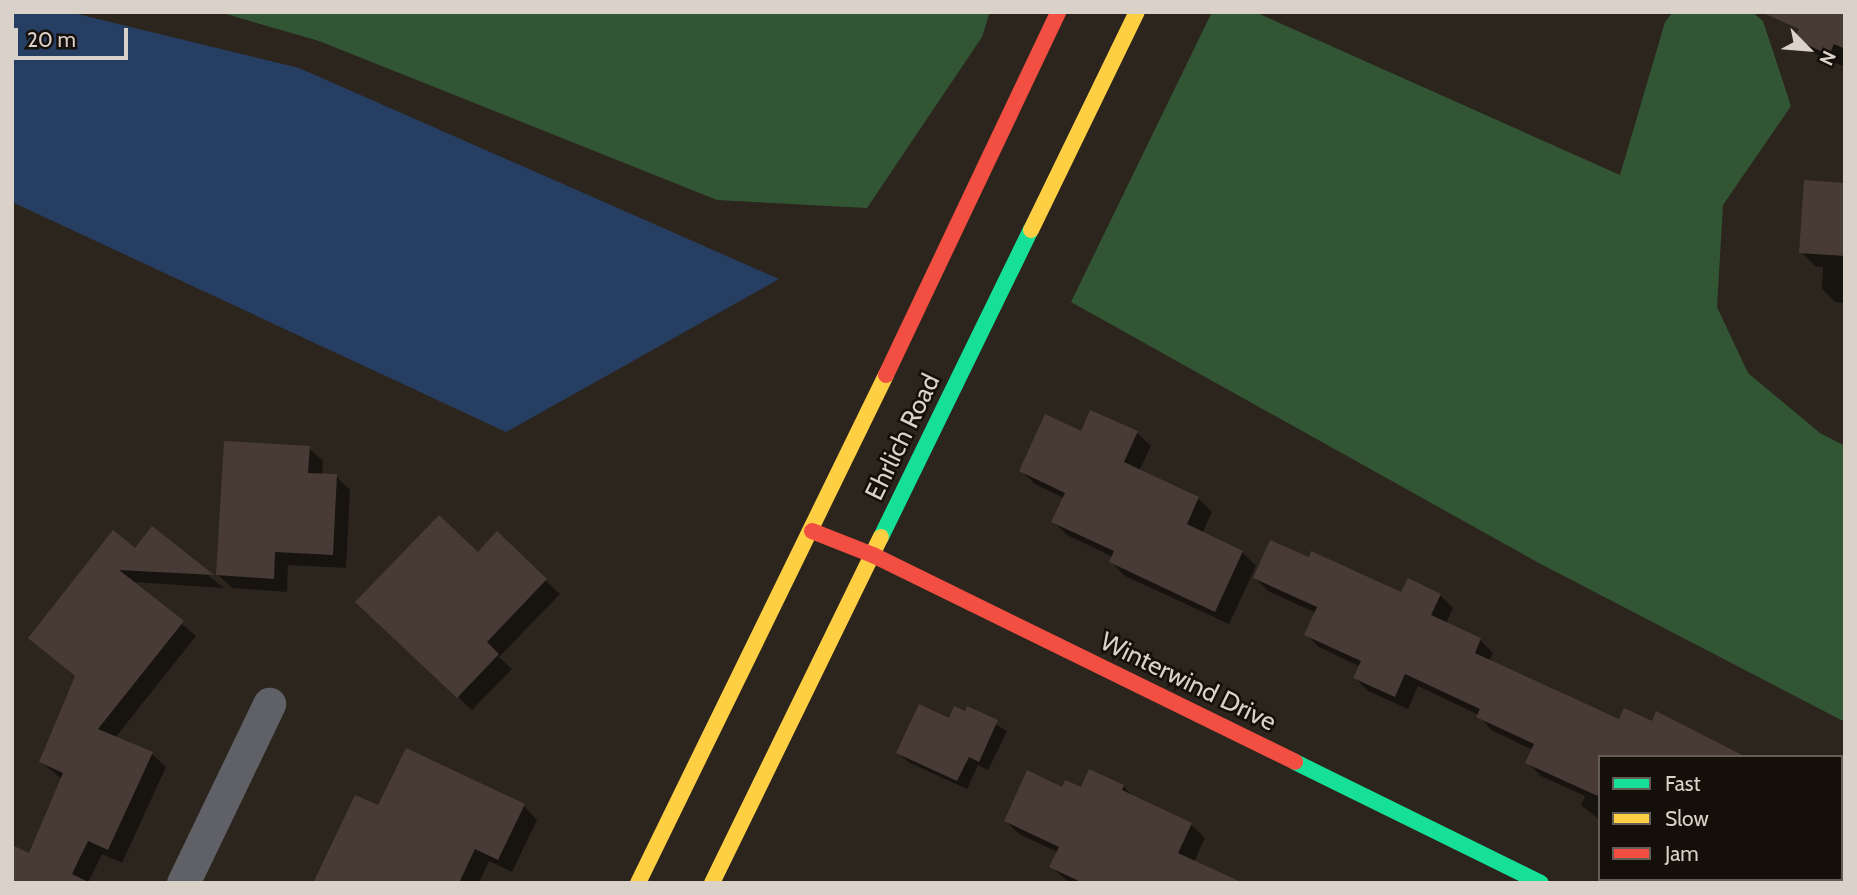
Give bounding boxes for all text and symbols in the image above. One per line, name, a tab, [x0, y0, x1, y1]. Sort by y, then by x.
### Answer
scale bar	[18, 14, 131, 58]
north arrow	[1773, 14, 1843, 84]
text: 20 m	[27, 27, 76, 52]
text: N	[1814, 47, 1841, 69]
street label: Ehrlich Road	[859, 369, 947, 505]
street label: Winterwind Drive	[1095, 626, 1281, 738]
legend	[1598, 755, 1843, 881]
text: Fast	[1665, 771, 1701, 796]
text: Slow	[1665, 806, 1709, 831]
text: Jam	[1665, 841, 1699, 866]

